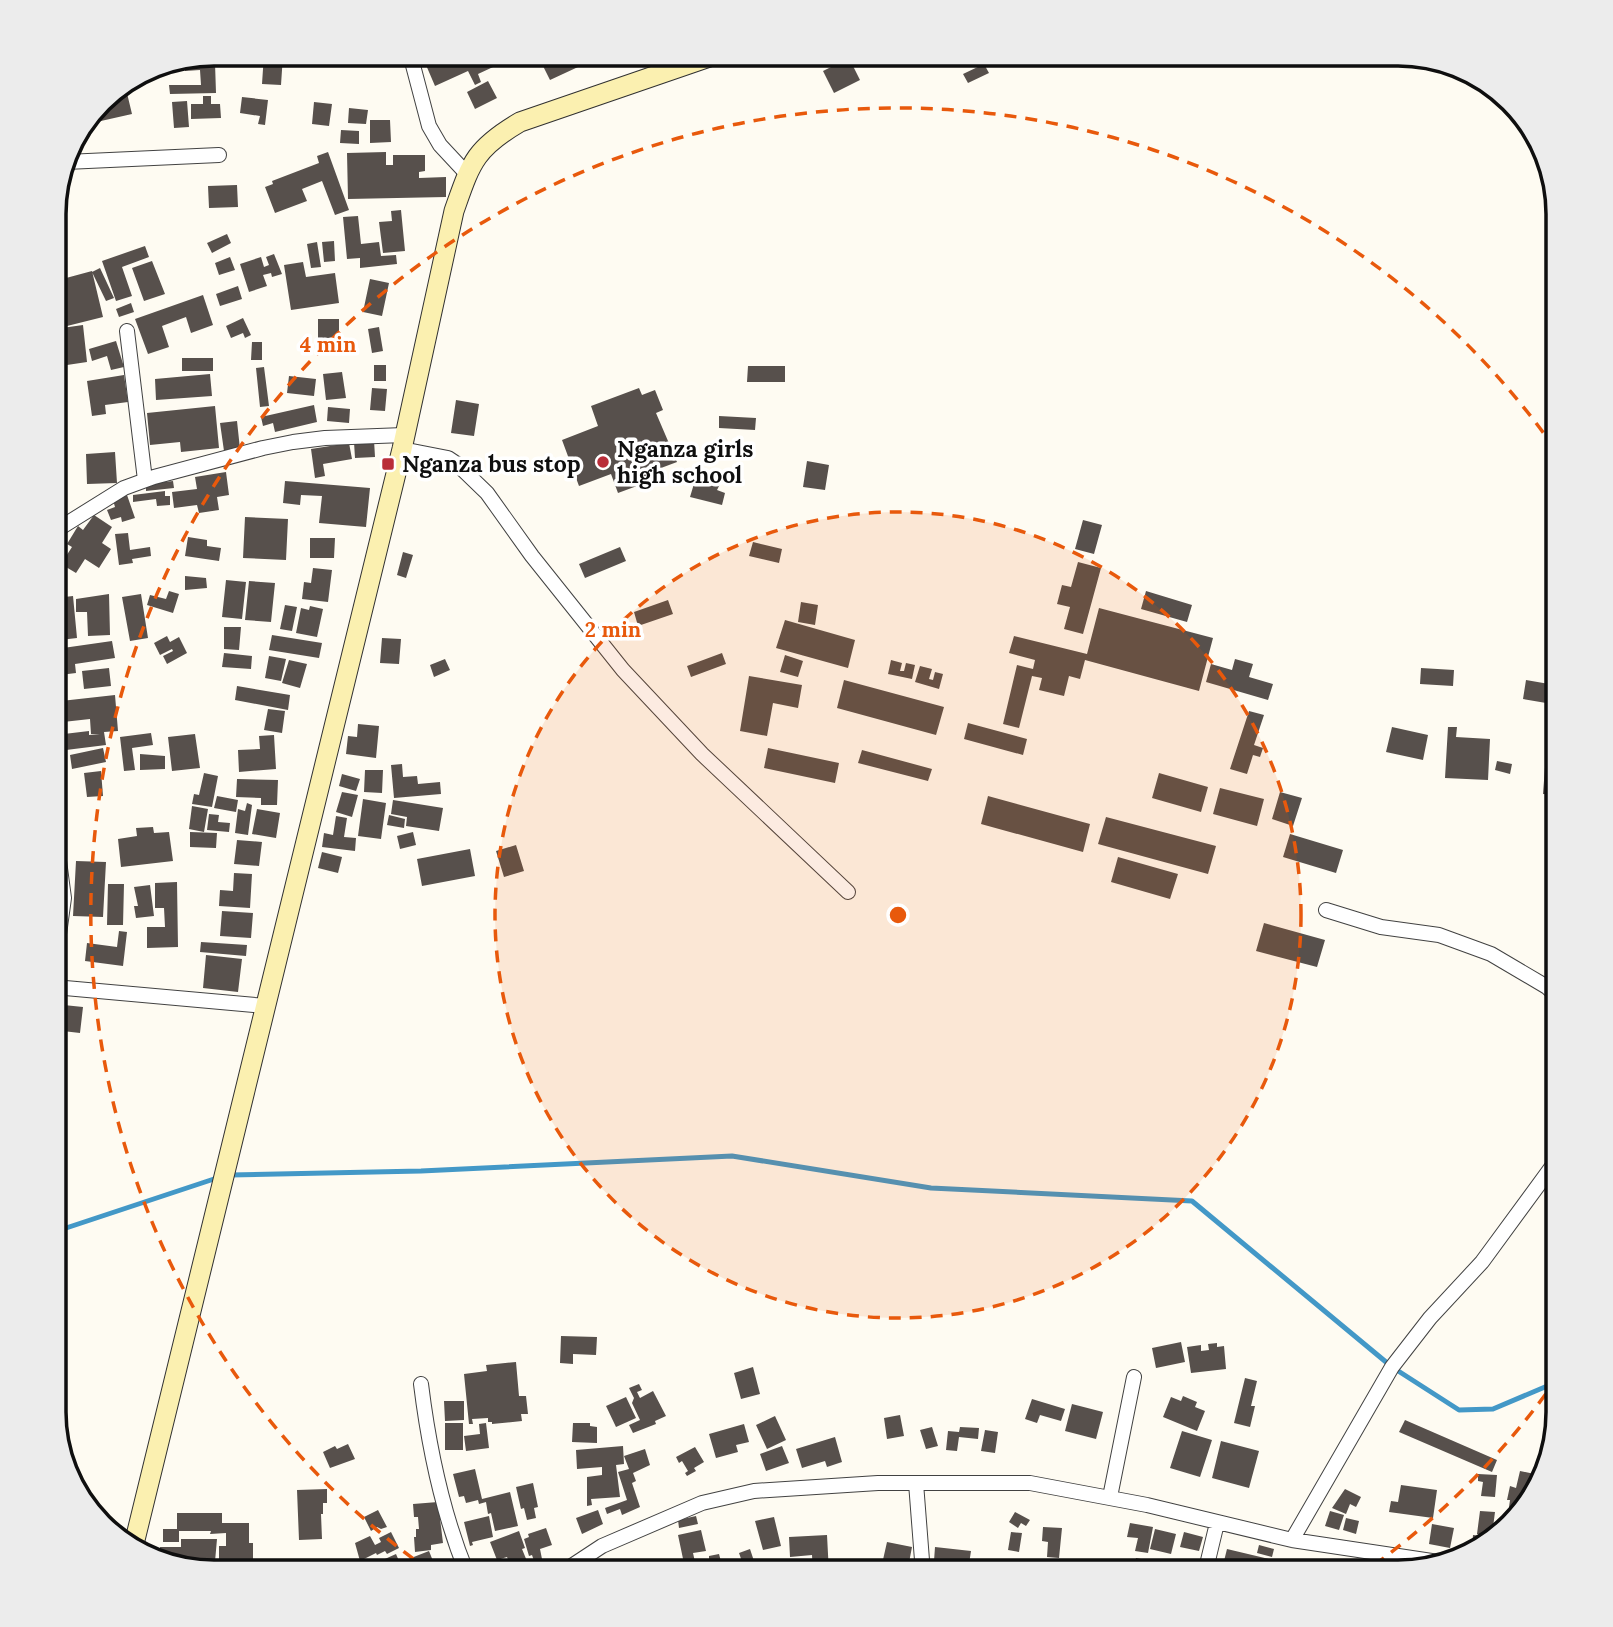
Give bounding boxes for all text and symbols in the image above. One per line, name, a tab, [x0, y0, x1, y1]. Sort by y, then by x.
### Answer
text: 4 min	[300, 331, 356, 358]
place label: Nganza girls high school	[617, 434, 753, 489]
place label: Nganza bus stop	[402, 449, 581, 478]
marker: Nganza girls high school	[595, 454, 611, 470]
marker: Nganza bus stop	[380, 456, 396, 472]
text: 2 min	[585, 616, 641, 643]
centre of rings	[886, 903, 910, 927]

